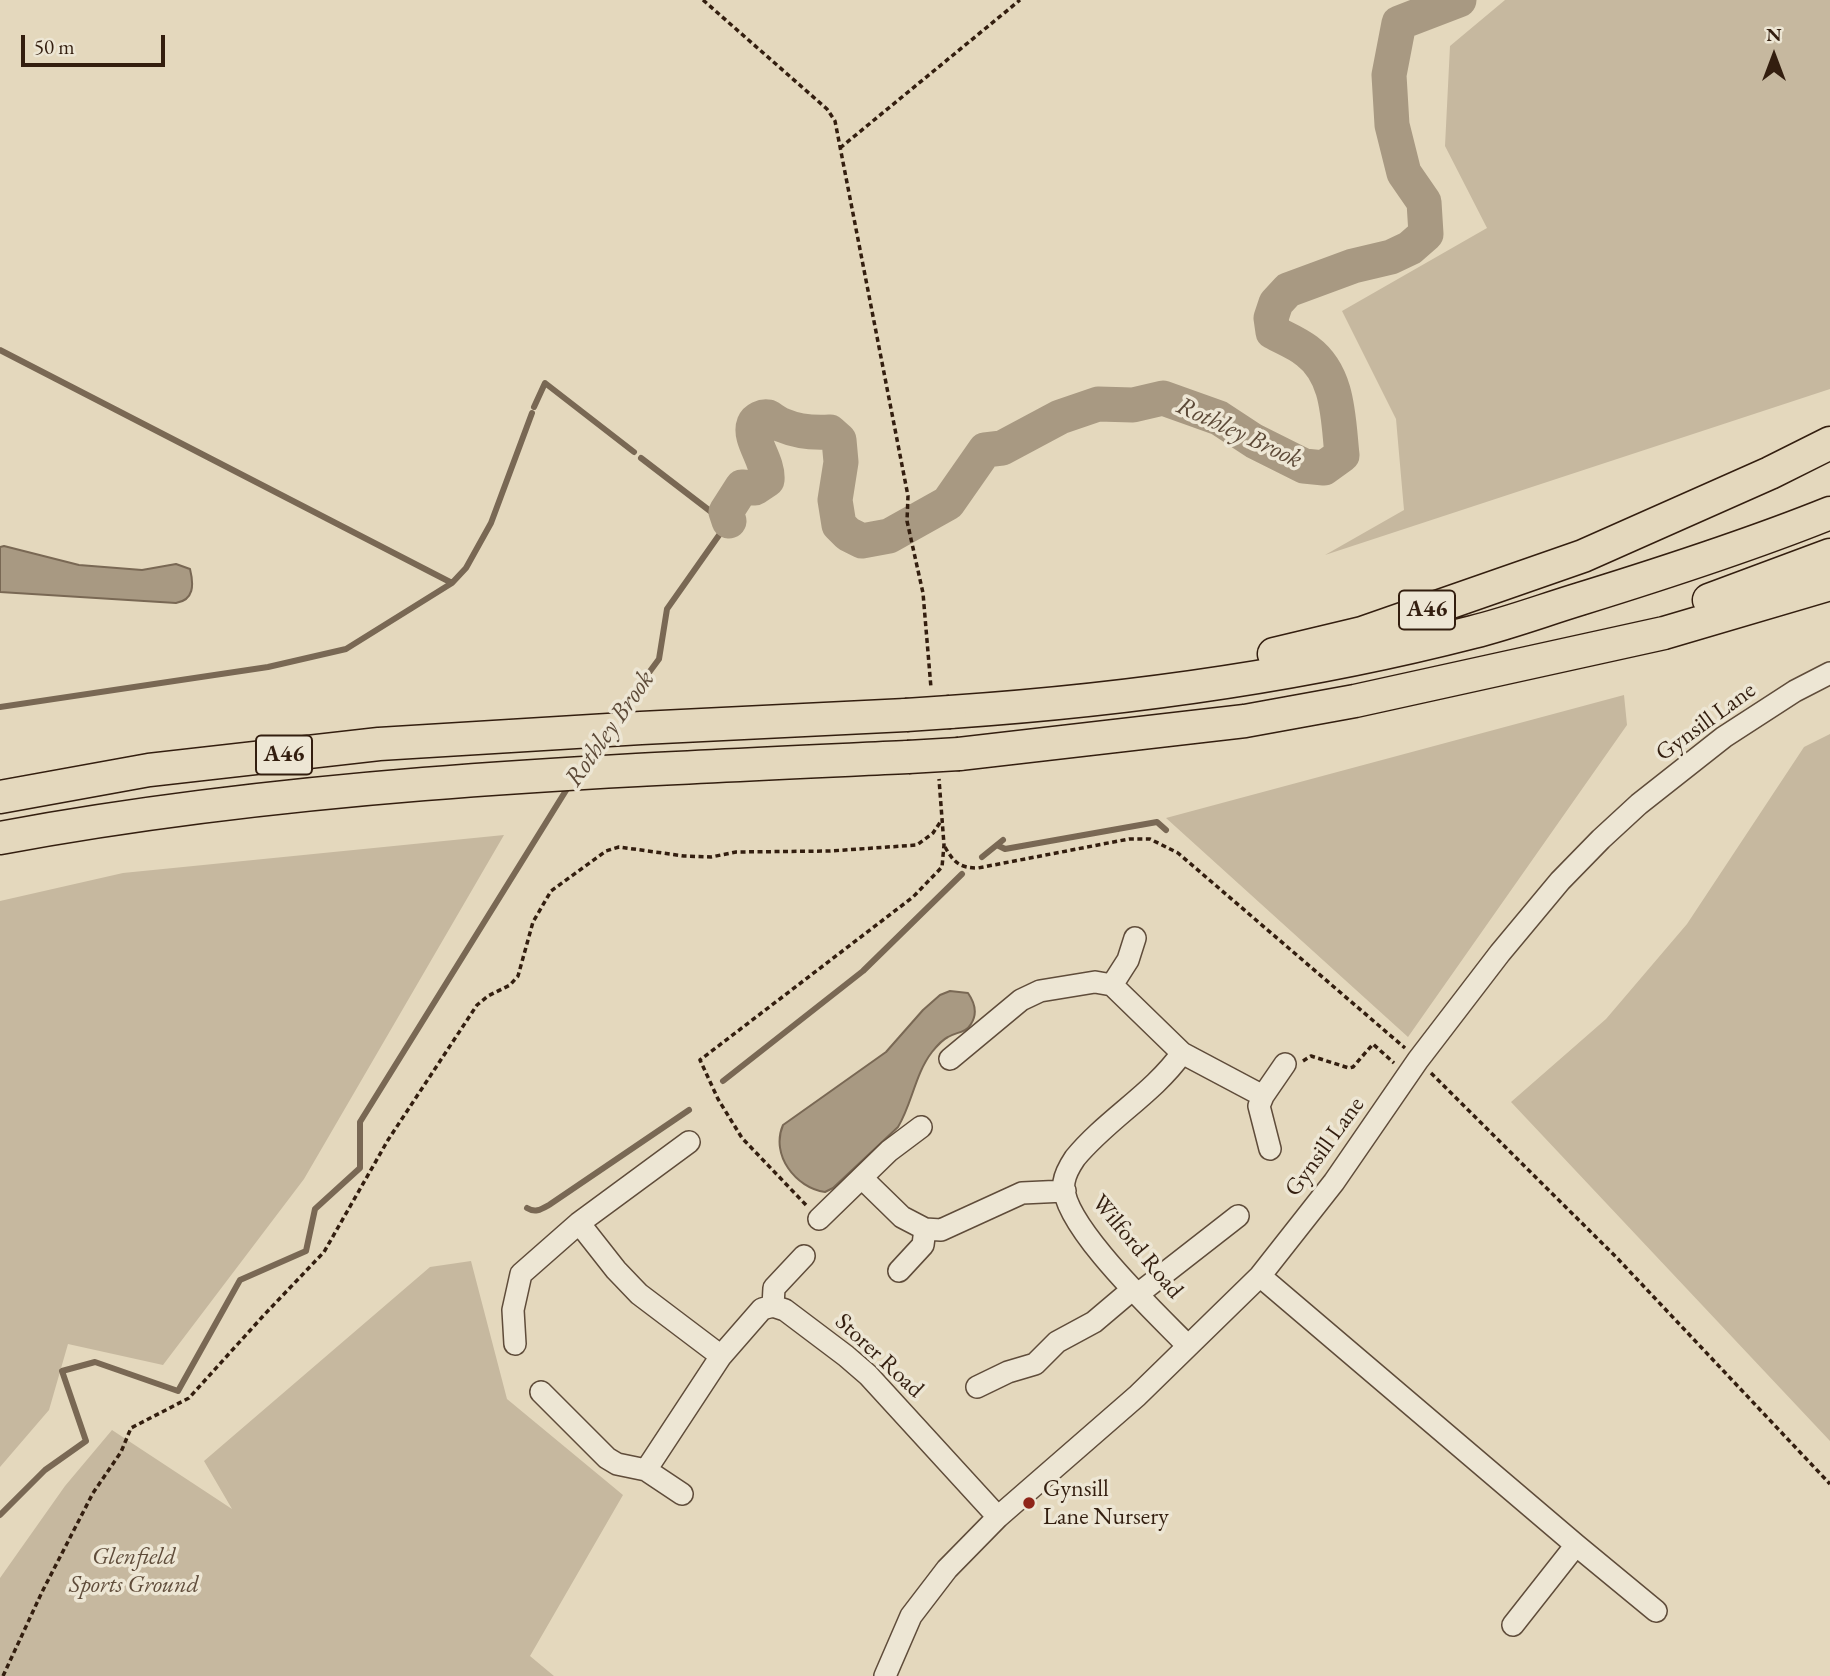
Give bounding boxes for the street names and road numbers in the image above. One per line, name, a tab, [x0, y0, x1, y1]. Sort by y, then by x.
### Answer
road number: A46	[1399, 590, 1455, 630]
street label: Gynsill Lane	[1651, 676, 1761, 768]
road number: A46	[256, 736, 312, 775]
street label: Gynsill Lane	[1279, 1092, 1371, 1202]
street label: Wilford Road	[1085, 1189, 1189, 1305]
street label: Storer Road	[829, 1308, 929, 1404]

